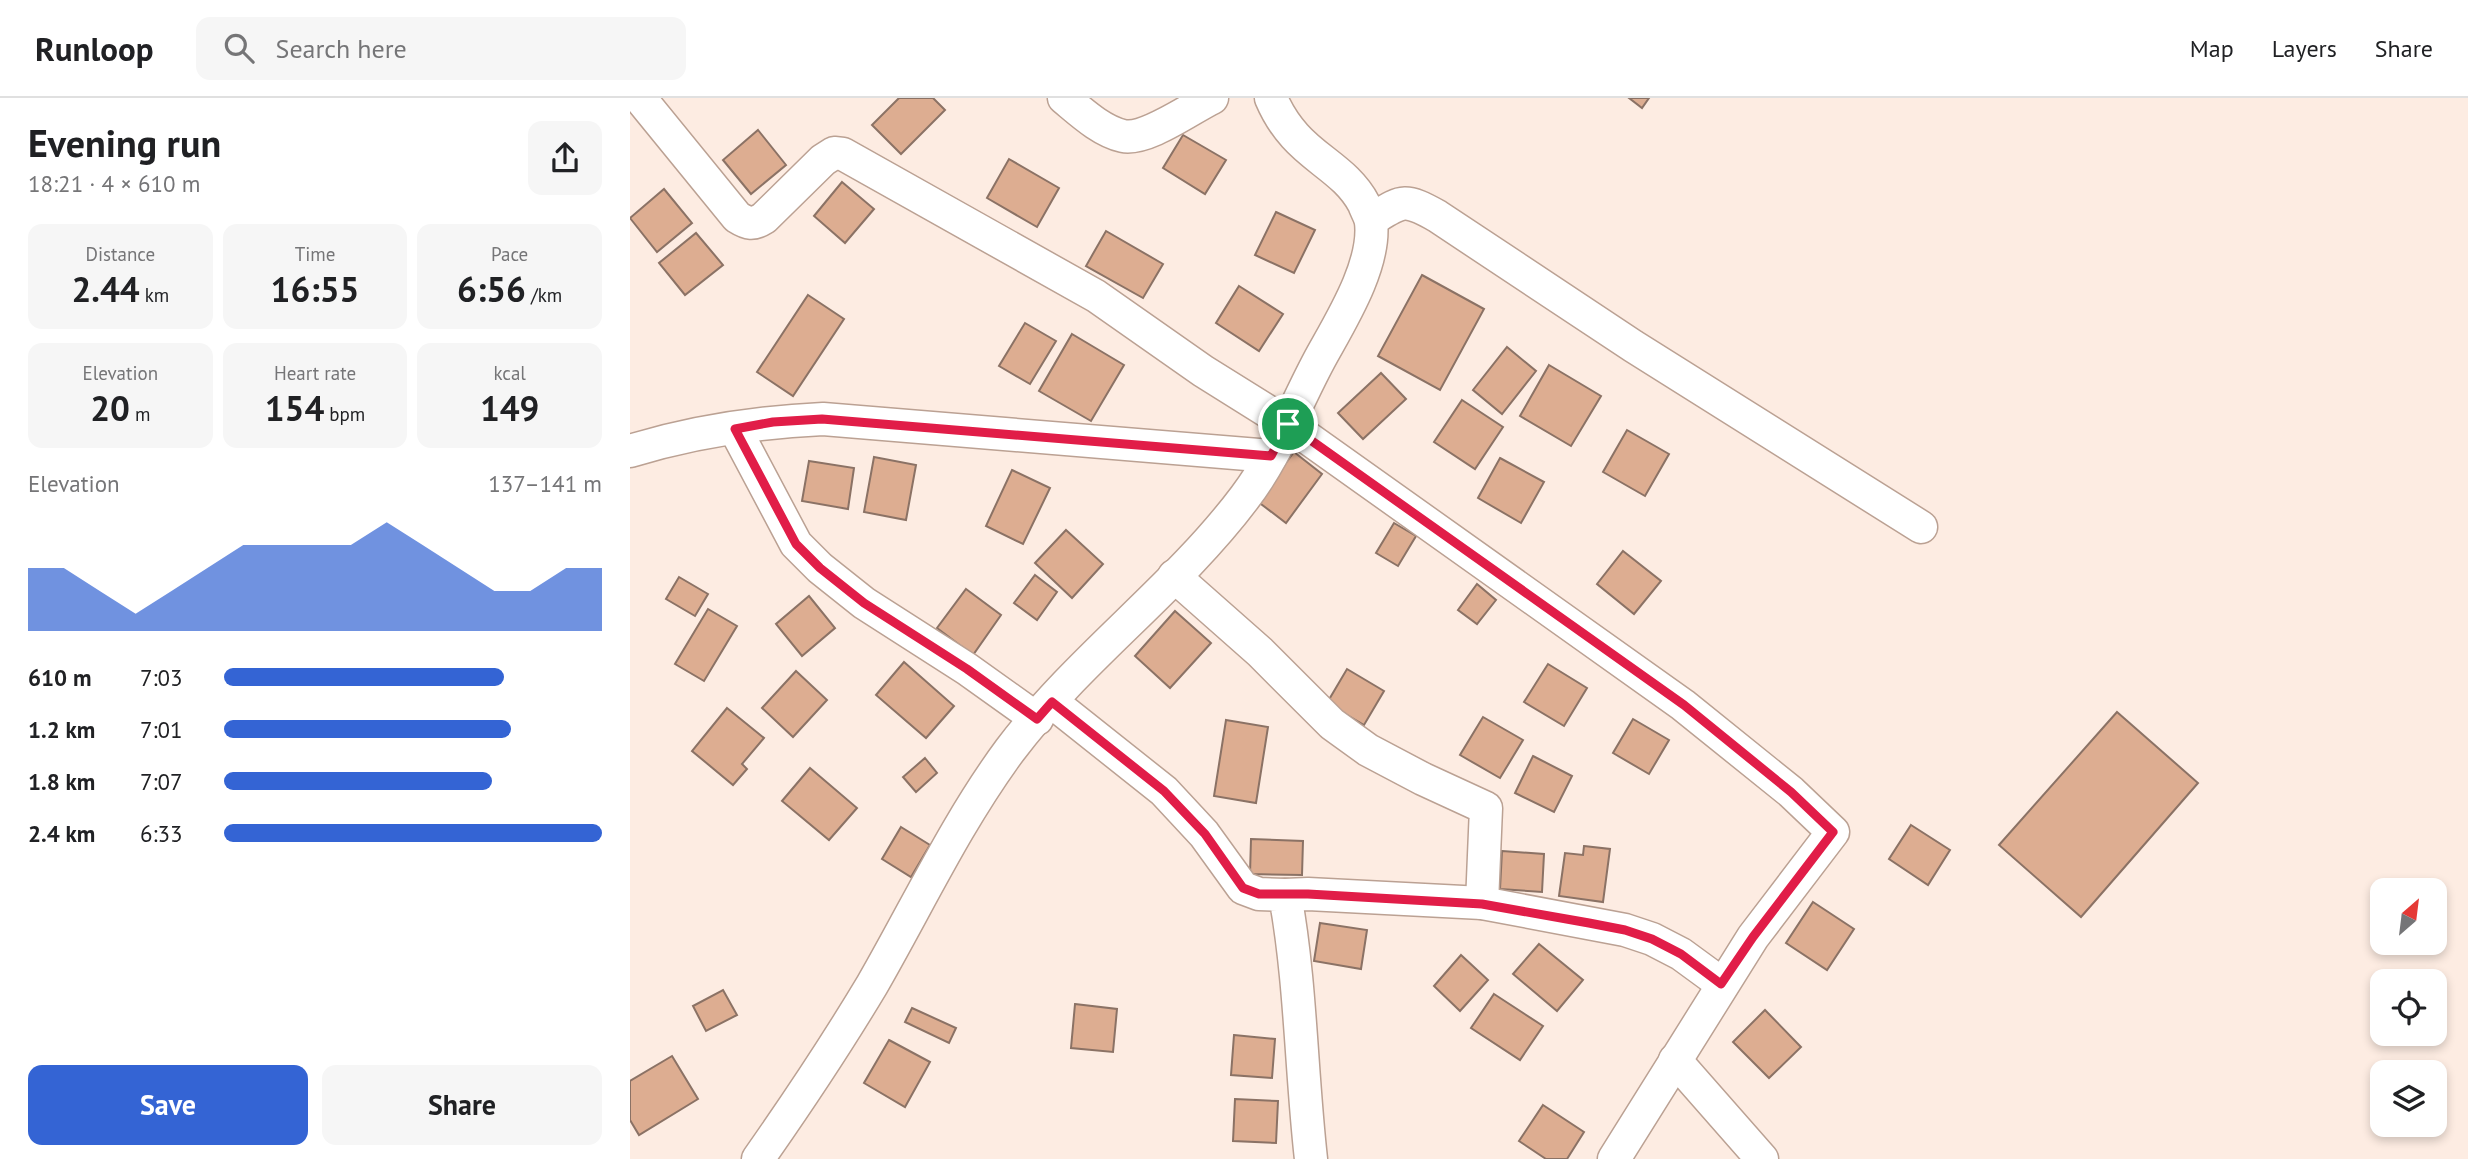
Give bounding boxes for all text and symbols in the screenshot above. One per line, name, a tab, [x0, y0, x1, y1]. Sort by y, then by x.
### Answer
search box	[196, 17, 686, 80]
text: Runloop	[35, 27, 154, 70]
icon: search	[220, 29, 258, 67]
text: Search here	[276, 32, 407, 65]
text: Map	[2190, 33, 2234, 64]
text: Layers	[2272, 33, 2337, 64]
text: Share	[2375, 33, 2433, 64]
text: Evening run	[28, 118, 221, 167]
button: share	[528, 121, 602, 195]
text: 18:21 · 4 × 610 m	[28, 169, 200, 198]
text: Distance	[86, 242, 155, 266]
text: Time	[295, 242, 335, 266]
text: Pace	[491, 242, 528, 266]
text: 2.44	[71, 266, 140, 312]
text: 16:55	[271, 266, 359, 312]
text: 6:56	[457, 266, 526, 312]
text: km	[140, 283, 169, 307]
text: /km	[526, 283, 562, 307]
text: Elevation	[82, 361, 158, 385]
text: Heart rate	[274, 361, 356, 385]
text: kcal	[493, 361, 526, 385]
text: 20	[90, 385, 130, 431]
text: 154	[265, 385, 324, 431]
text: 149	[480, 385, 539, 431]
pin	[1258, 394, 1318, 454]
text: m	[130, 402, 150, 426]
text: bpm	[324, 402, 365, 426]
icon: arrive	[1269, 405, 1307, 443]
text: Elevation	[28, 469, 120, 498]
text: 137–141 m	[488, 469, 602, 498]
text: 610 m	[28, 663, 91, 692]
text: 7:03	[140, 663, 183, 692]
text: 1.2 km	[28, 715, 95, 744]
text: 7:01	[140, 715, 183, 744]
text: 1.8 km	[28, 767, 95, 796]
text: 7:07	[140, 767, 183, 796]
text: 2.4 km	[28, 819, 95, 848]
text: 6:33	[140, 819, 183, 848]
north arrow	[2370, 878, 2446, 956]
map controls	[2370, 878, 2447, 1137]
button: locate	[2370, 969, 2447, 1046]
button: layers	[2370, 1060, 2447, 1137]
button: Save	[28, 1065, 308, 1145]
button: Share	[322, 1065, 602, 1145]

